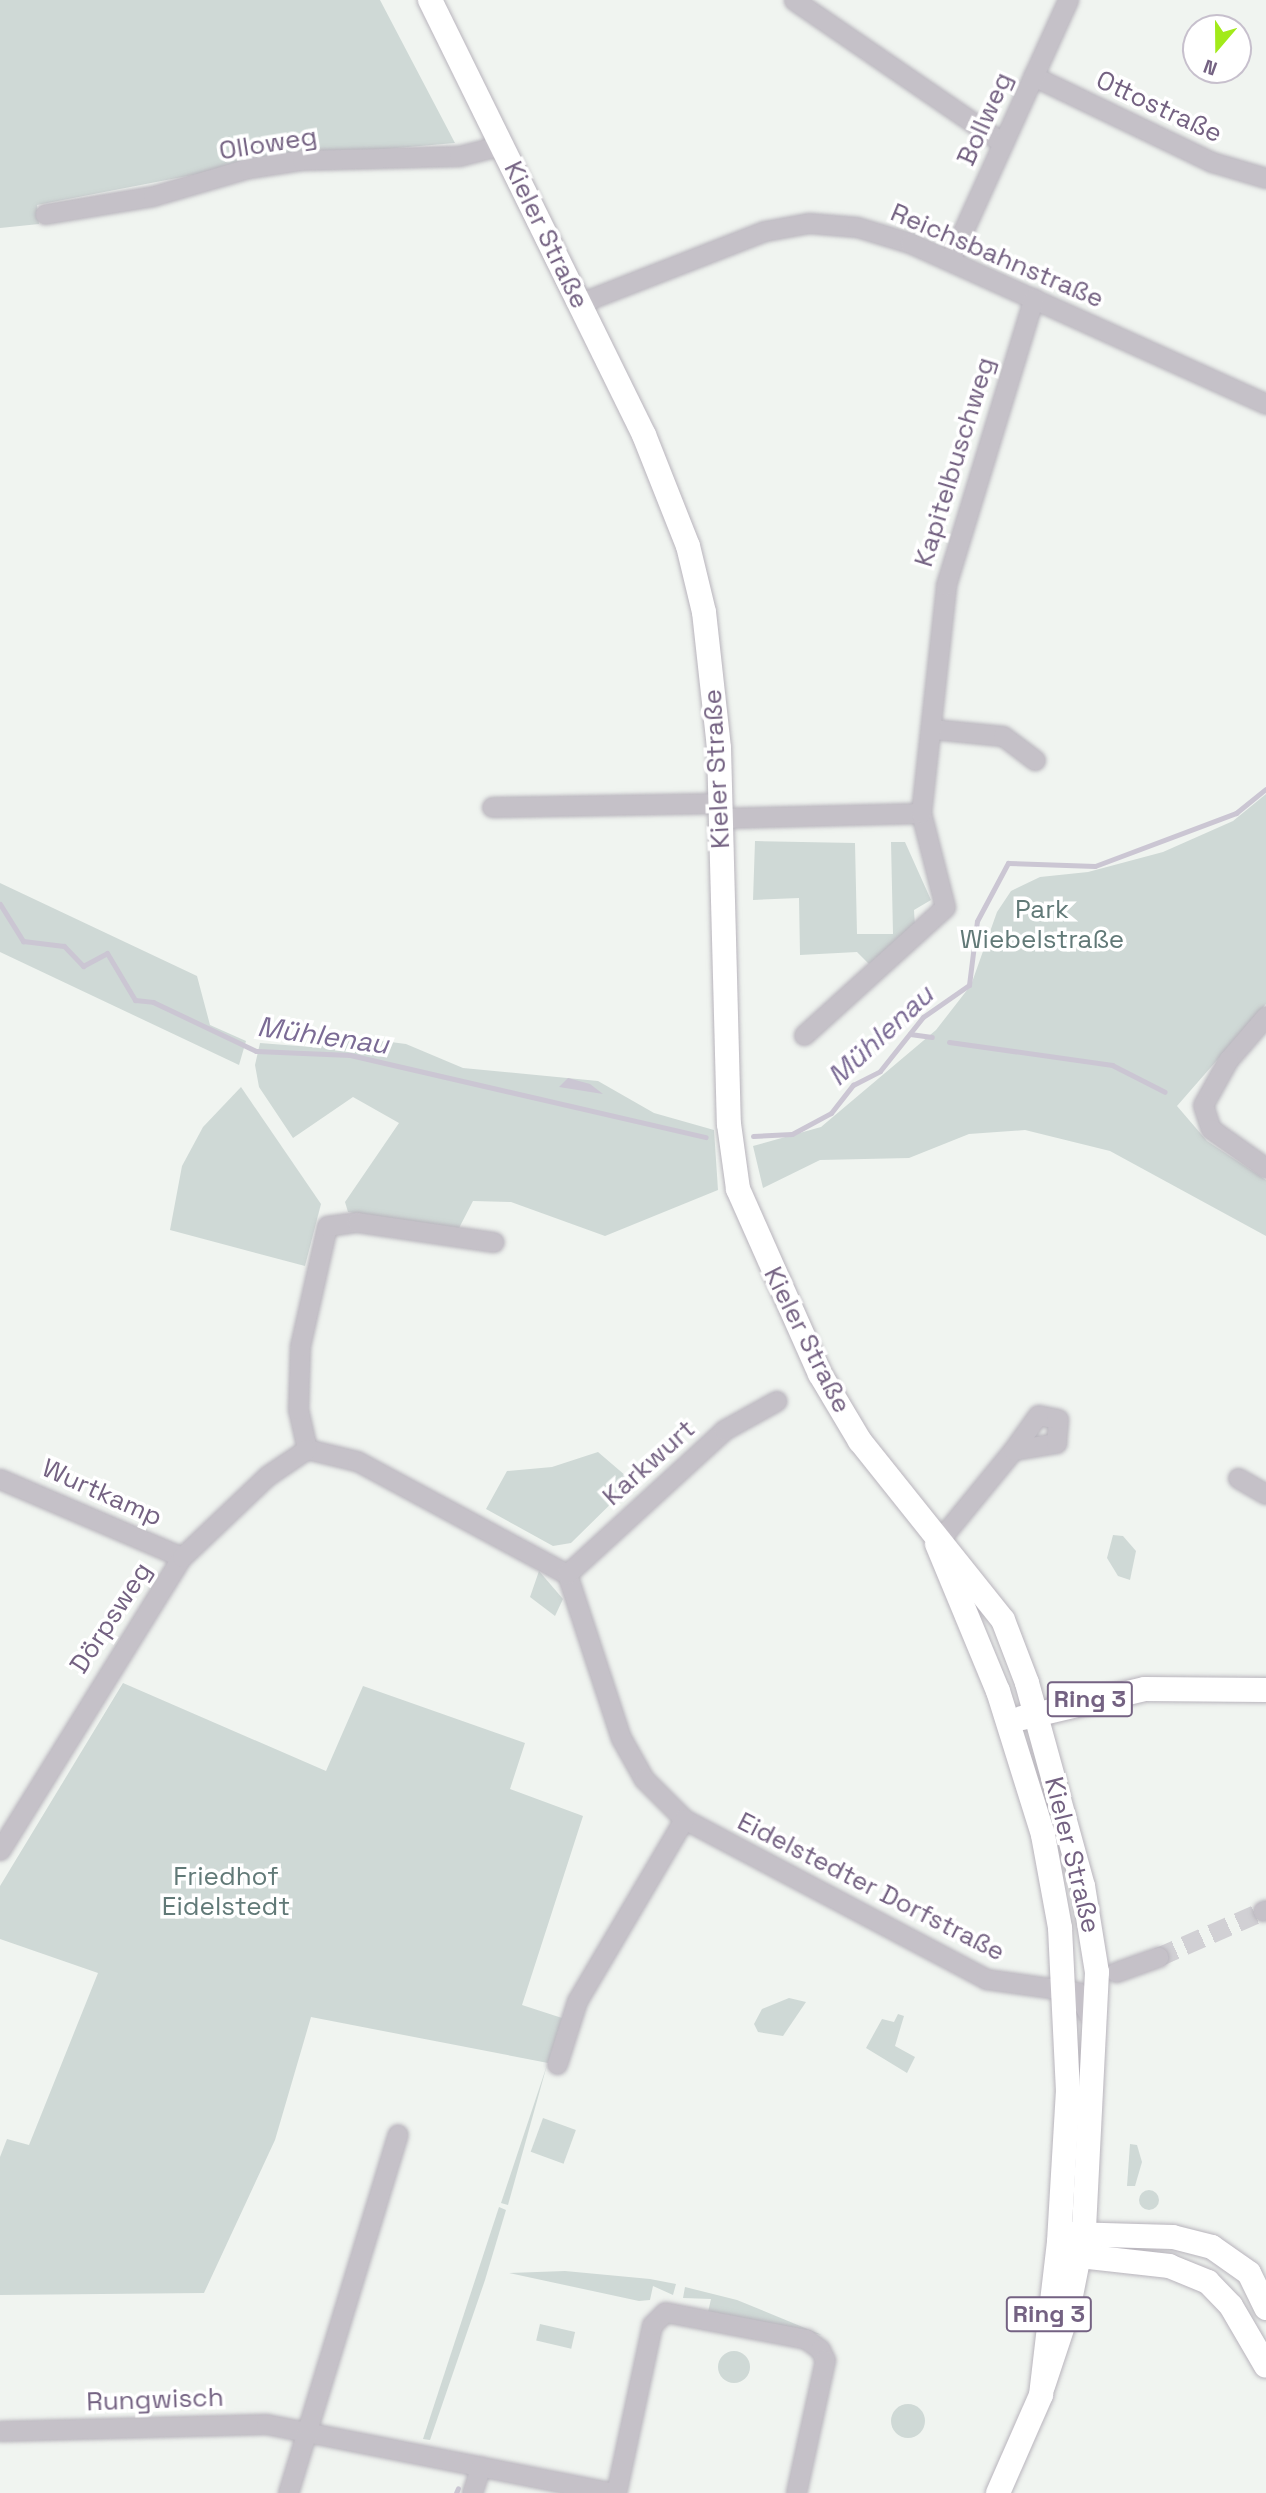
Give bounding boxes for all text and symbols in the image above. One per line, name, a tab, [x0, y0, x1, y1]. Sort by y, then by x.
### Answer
north arrow	[1182, 14, 1252, 84]
text: N	[1200, 53, 1221, 81]
street label: Ottostraße	[1091, 64, 1227, 150]
street label: Bollweg	[951, 68, 1019, 170]
street label: Olloweg	[217, 121, 319, 167]
street label: Kieler Straße	[497, 156, 595, 314]
street label: Reichsbahnstraße	[886, 197, 1108, 315]
street label: Kapitelbuschweg	[908, 353, 1002, 571]
street label: Kieler Straße	[697, 688, 737, 850]
park label: Park Wiebelstraße	[960, 894, 1124, 956]
water label: Mühlenau	[820, 978, 940, 1092]
water label: Mühlenau	[255, 1009, 391, 1061]
street label: Kieler Straße	[757, 1262, 857, 1418]
street label: Karkwurt	[597, 1414, 701, 1512]
street label: Wurtkamp	[37, 1453, 167, 1533]
street label: Dörpsweg	[64, 1557, 158, 1679]
road number: Ring 3	[1046, 1679, 1134, 1720]
street label: Kieler Straße	[1038, 1774, 1106, 1936]
street label: Eidelstedter Dorfstraße	[732, 1806, 1010, 1968]
park label: Friedhof Eidelstedt	[162, 1861, 290, 1923]
road number: Ring 3	[1005, 2294, 1093, 2334]
street label: Rungwisch	[86, 2382, 224, 2418]

